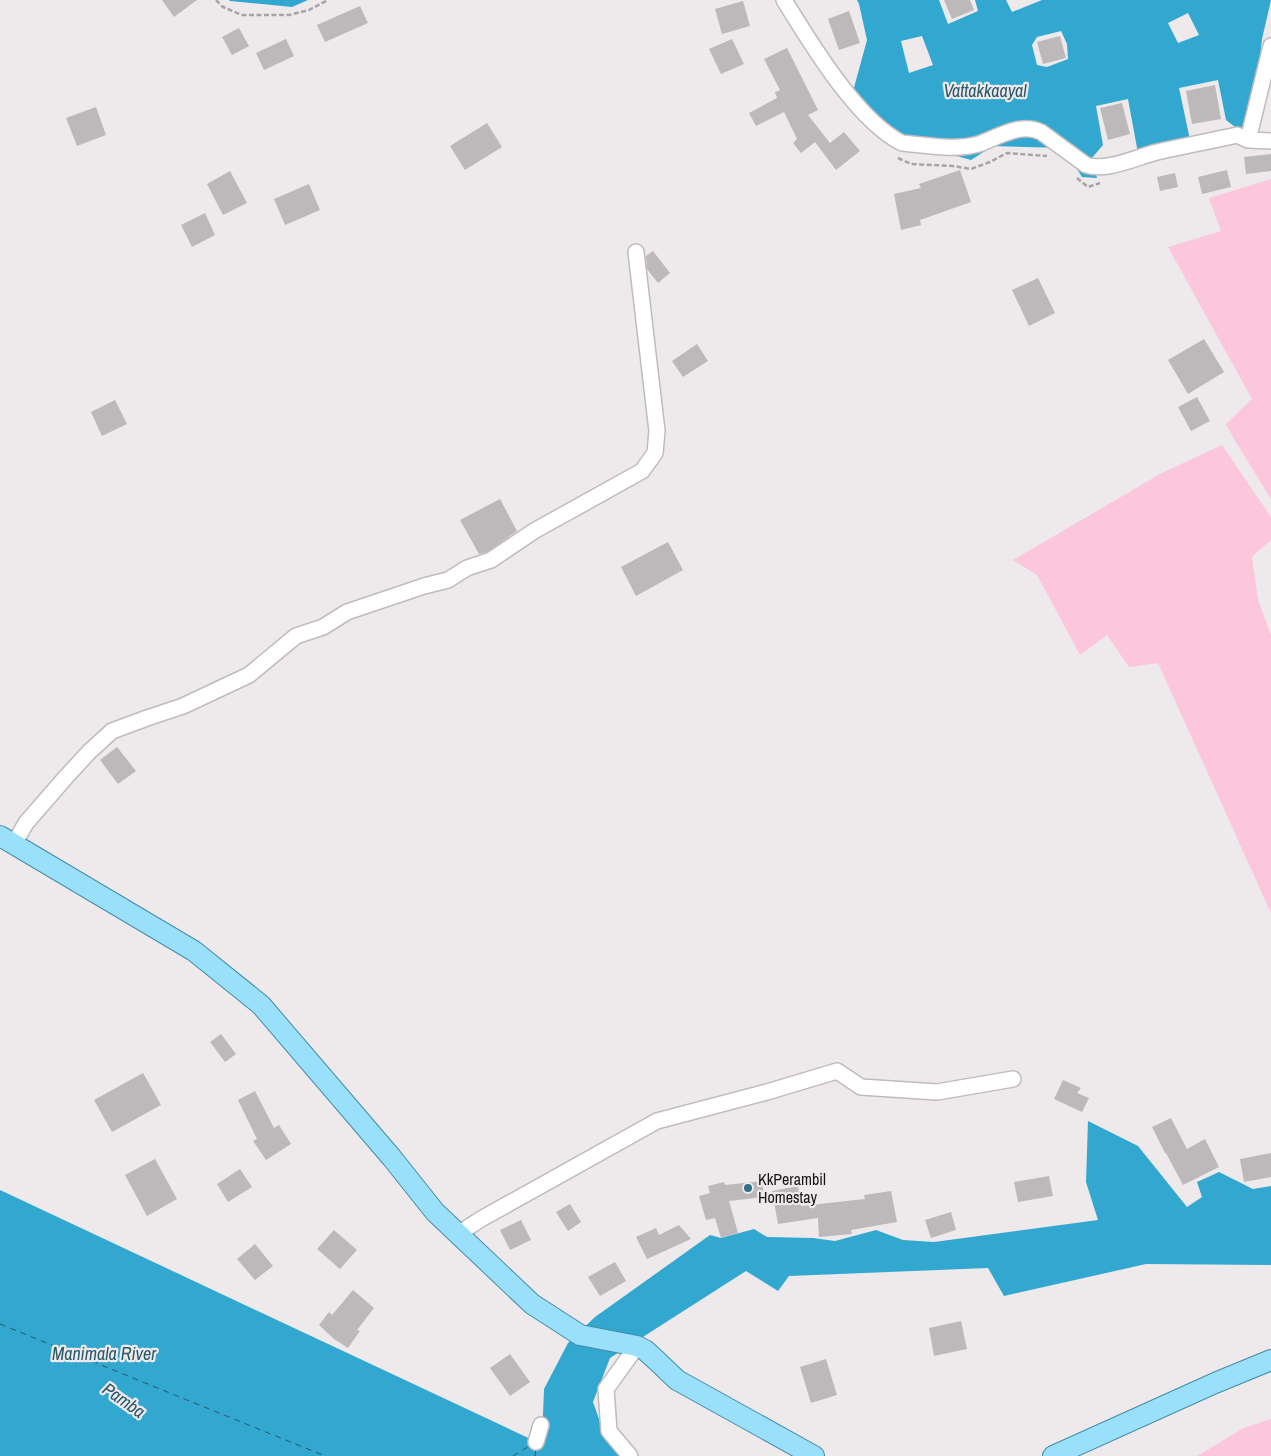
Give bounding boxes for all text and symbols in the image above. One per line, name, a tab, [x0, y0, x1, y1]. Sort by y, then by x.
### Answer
water label: Vattakkaayal	[943, 78, 1027, 103]
place label: KkPerambil Homestay	[758, 1168, 826, 1208]
marker: KkPerambil Homestay	[742, 1182, 754, 1194]
water label: Manimala River	[52, 1341, 157, 1366]
water label: Pamba	[98, 1376, 150, 1424]

